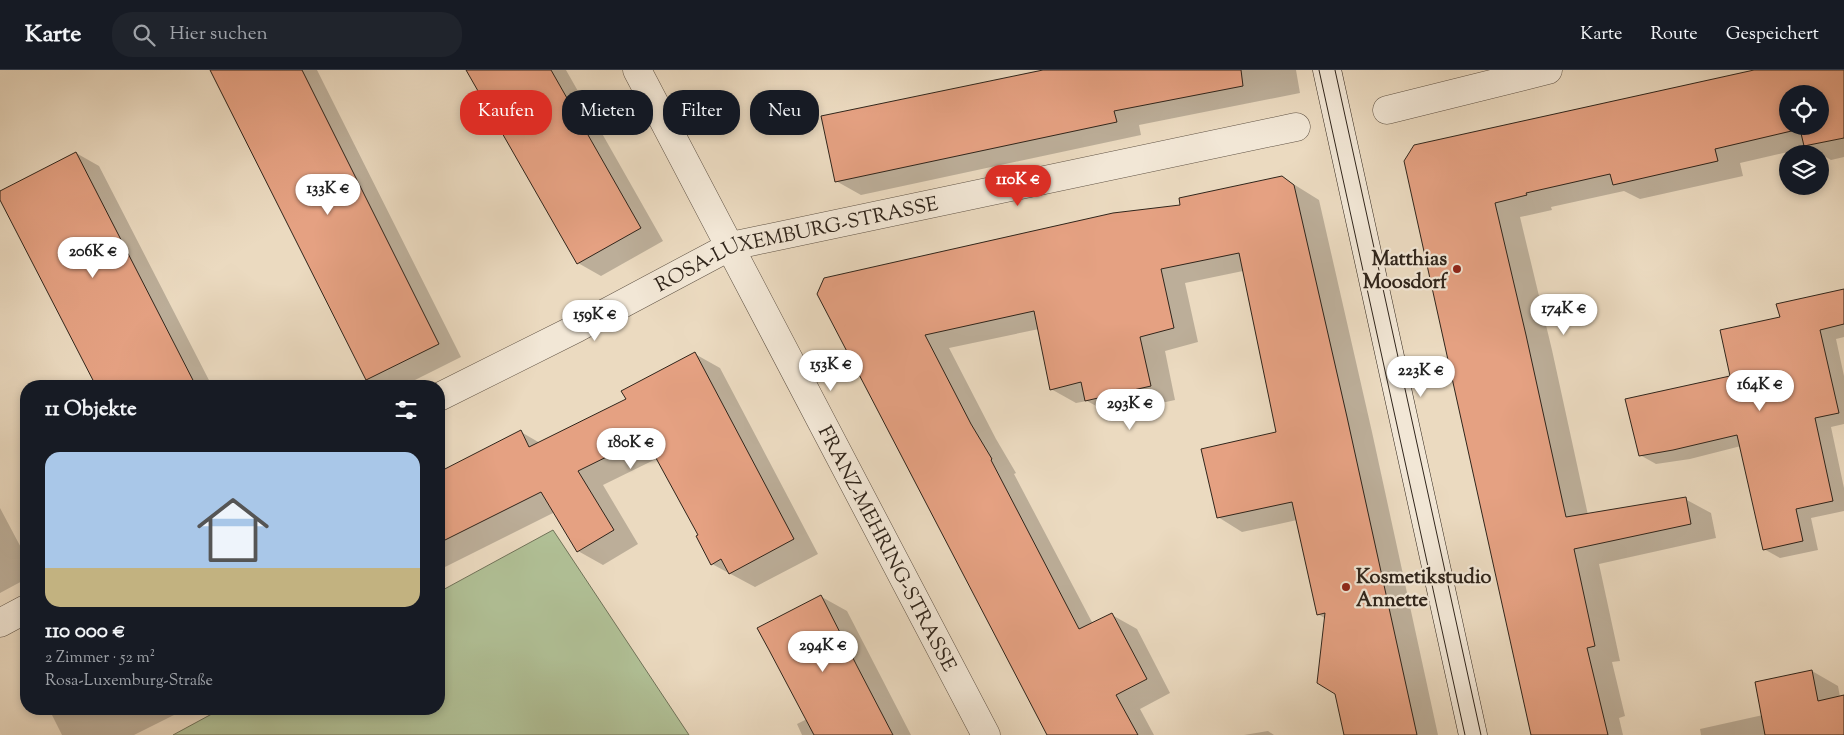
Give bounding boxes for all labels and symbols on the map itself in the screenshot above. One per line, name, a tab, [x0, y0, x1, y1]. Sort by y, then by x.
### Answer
pin: 110K €	[977, 164, 1059, 207]
pin: 133K €	[287, 174, 369, 216]
street label: ROSA-LUXEMBURG-STRASSE	[651, 191, 941, 301]
pin: 206K €	[52, 236, 134, 279]
place label: Matthias Moosdorf	[1363, 246, 1449, 298]
marker: Matthias Moosdorf	[1451, 263, 1463, 275]
pin: 174K €	[1523, 294, 1605, 336]
pin: 159K €	[554, 300, 636, 342]
pin: 153K €	[790, 350, 872, 392]
pin: 223K €	[1380, 356, 1462, 398]
pin: 164K €	[1719, 370, 1801, 412]
pin: 293K €	[1089, 388, 1171, 431]
street label: FRANZ-MEHRING-STRASSE	[809, 421, 962, 677]
pin: 180K €	[590, 428, 672, 470]
place label: Kosmetikstudio Annette	[1356, 564, 1491, 616]
marker: Kosmetikstudio Annette	[1340, 581, 1352, 593]
pin: 294K €	[782, 630, 864, 673]

